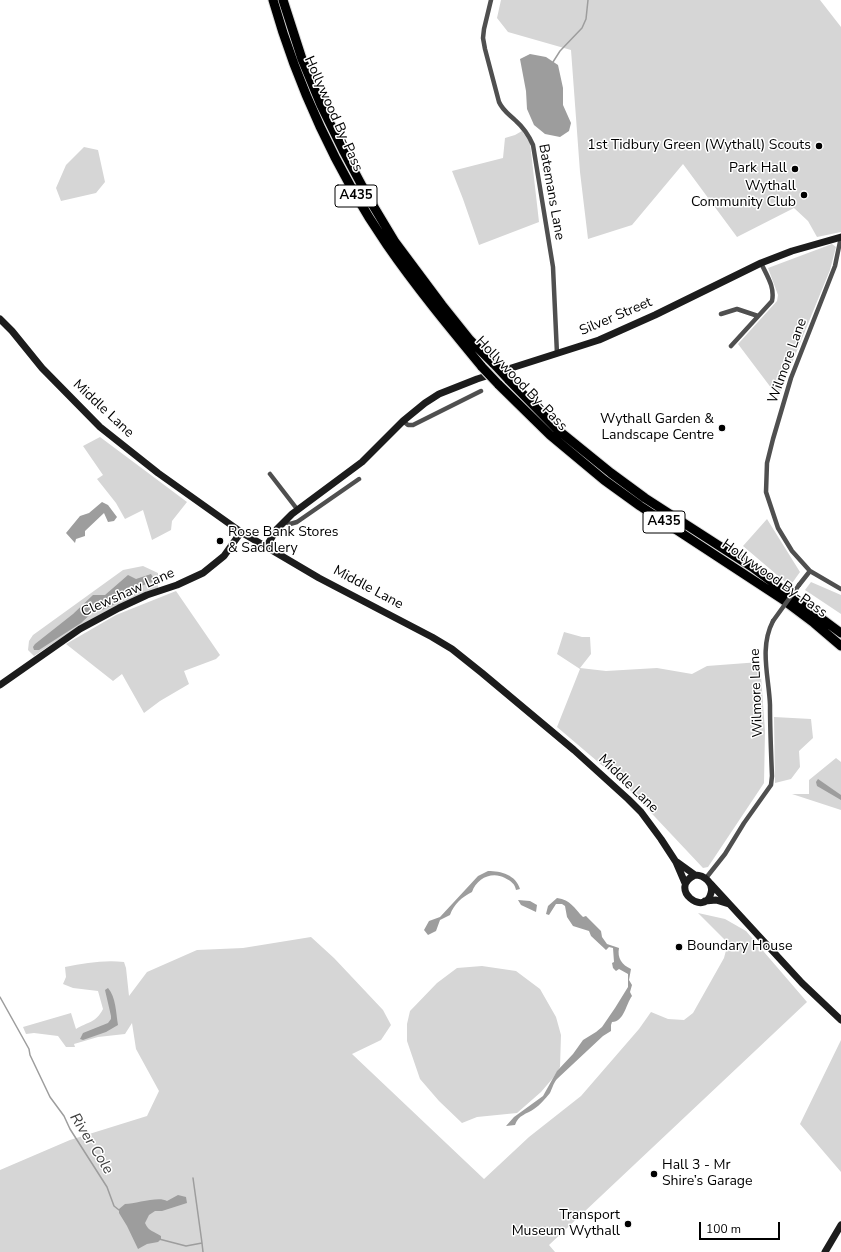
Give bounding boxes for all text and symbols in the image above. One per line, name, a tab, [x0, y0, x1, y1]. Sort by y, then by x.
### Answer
street label: Hollywood By-Pass	[300, 54, 366, 174]
place label: 1st Tidbury Green (Wythall) Scouts	[587, 138, 811, 154]
marker: 1st Tidbury Green (Wythall) Scouts	[814, 141, 824, 151]
street label: Batemans Lane	[534, 143, 568, 241]
place label: Park Hall	[729, 161, 787, 177]
marker: Park Hall	[790, 164, 800, 174]
place label: Wythall Community Club	[691, 179, 796, 212]
road number: A435	[335, 185, 377, 207]
marker: Wythall Community Club	[799, 190, 809, 200]
street label: Silver Street	[577, 294, 655, 340]
street label: Wilmore Lane	[765, 316, 811, 406]
street label: Hollywood By-Pass	[472, 333, 570, 435]
street label: Middle Lane	[69, 377, 137, 441]
place label: Wythall Garden & Landscape Centre	[600, 412, 714, 444]
marker: Wythall Garden & Landscape Centre	[717, 423, 727, 433]
road number: A435	[643, 511, 685, 533]
place label: Rose Bank Stores & Saddlery	[228, 525, 339, 558]
marker: Rose Bank Stores & Saddlery	[215, 536, 225, 546]
street label: Hollywood By-Pass	[718, 536, 830, 622]
street label: Middle Lane	[330, 562, 406, 614]
street label: Clewshaw Lane	[79, 565, 177, 621]
street label: Wilmore Lane	[747, 648, 767, 738]
street label: Middle Lane	[594, 751, 662, 817]
place label: Boundary House	[687, 939, 792, 955]
marker: Boundary House	[674, 942, 684, 952]
water label: River Cole	[65, 1110, 117, 1178]
place label: Hall 3 - Mr Shire’s Garage	[662, 1158, 752, 1190]
marker: Hall 3 - Mr Shire’s Garage	[649, 1169, 659, 1179]
place label: Transport Museum Wythall	[512, 1208, 620, 1240]
scale bar	[701, 1214, 782, 1240]
marker: Transport Museum Wythall	[623, 1219, 633, 1229]
text: 100 m	[706, 1221, 741, 1237]

